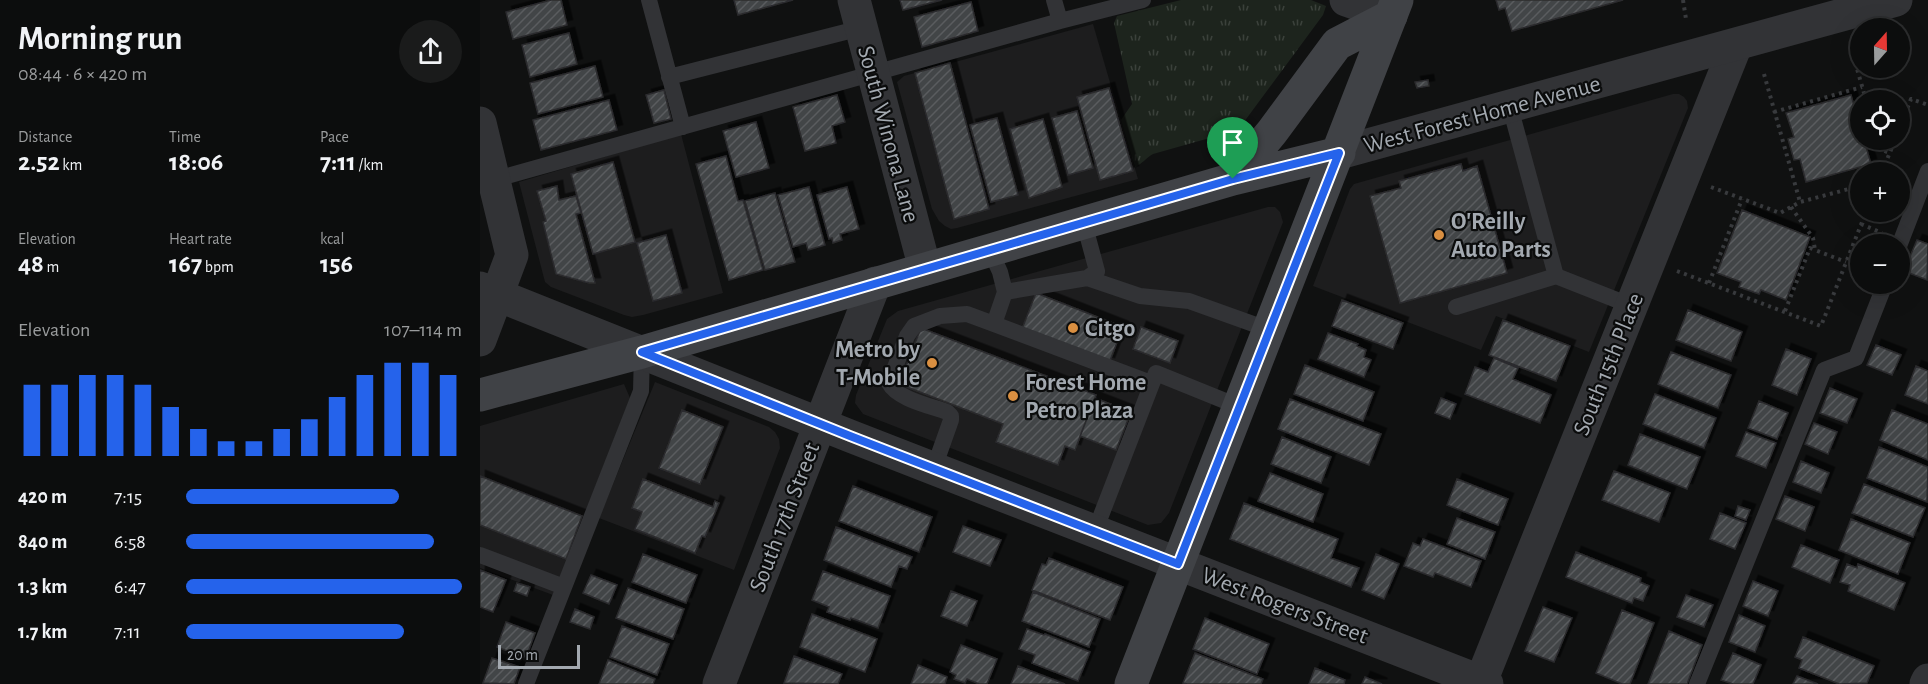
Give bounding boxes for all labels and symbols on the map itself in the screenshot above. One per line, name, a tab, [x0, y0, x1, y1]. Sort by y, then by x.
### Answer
north arrow	[1850, 18, 1910, 78]
street label: South Winona Lane	[853, 43, 923, 225]
street label: West Forest Home Avenue	[1361, 72, 1603, 158]
pin	[1207, 117, 1258, 179]
place label: O'Reilly Auto Parts	[1451, 210, 1551, 262]
marker: O'Reilly Auto Parts	[1432, 228, 1446, 242]
street label: South 15th Place	[1569, 290, 1648, 439]
place label: Citgo	[1085, 317, 1135, 341]
marker: Citgo	[1066, 321, 1080, 335]
place label: Metro by T-Mobile	[835, 338, 920, 390]
marker: Metro by T-Mobile	[925, 356, 939, 370]
place label: Forest Home Petro Plaza	[1025, 371, 1146, 423]
marker: Forest Home Petro Plaza	[1006, 389, 1020, 403]
street label: South 17th Street	[745, 439, 825, 595]
street label: West Rogers Street	[1198, 563, 1371, 649]
scale bar	[498, 642, 580, 670]

